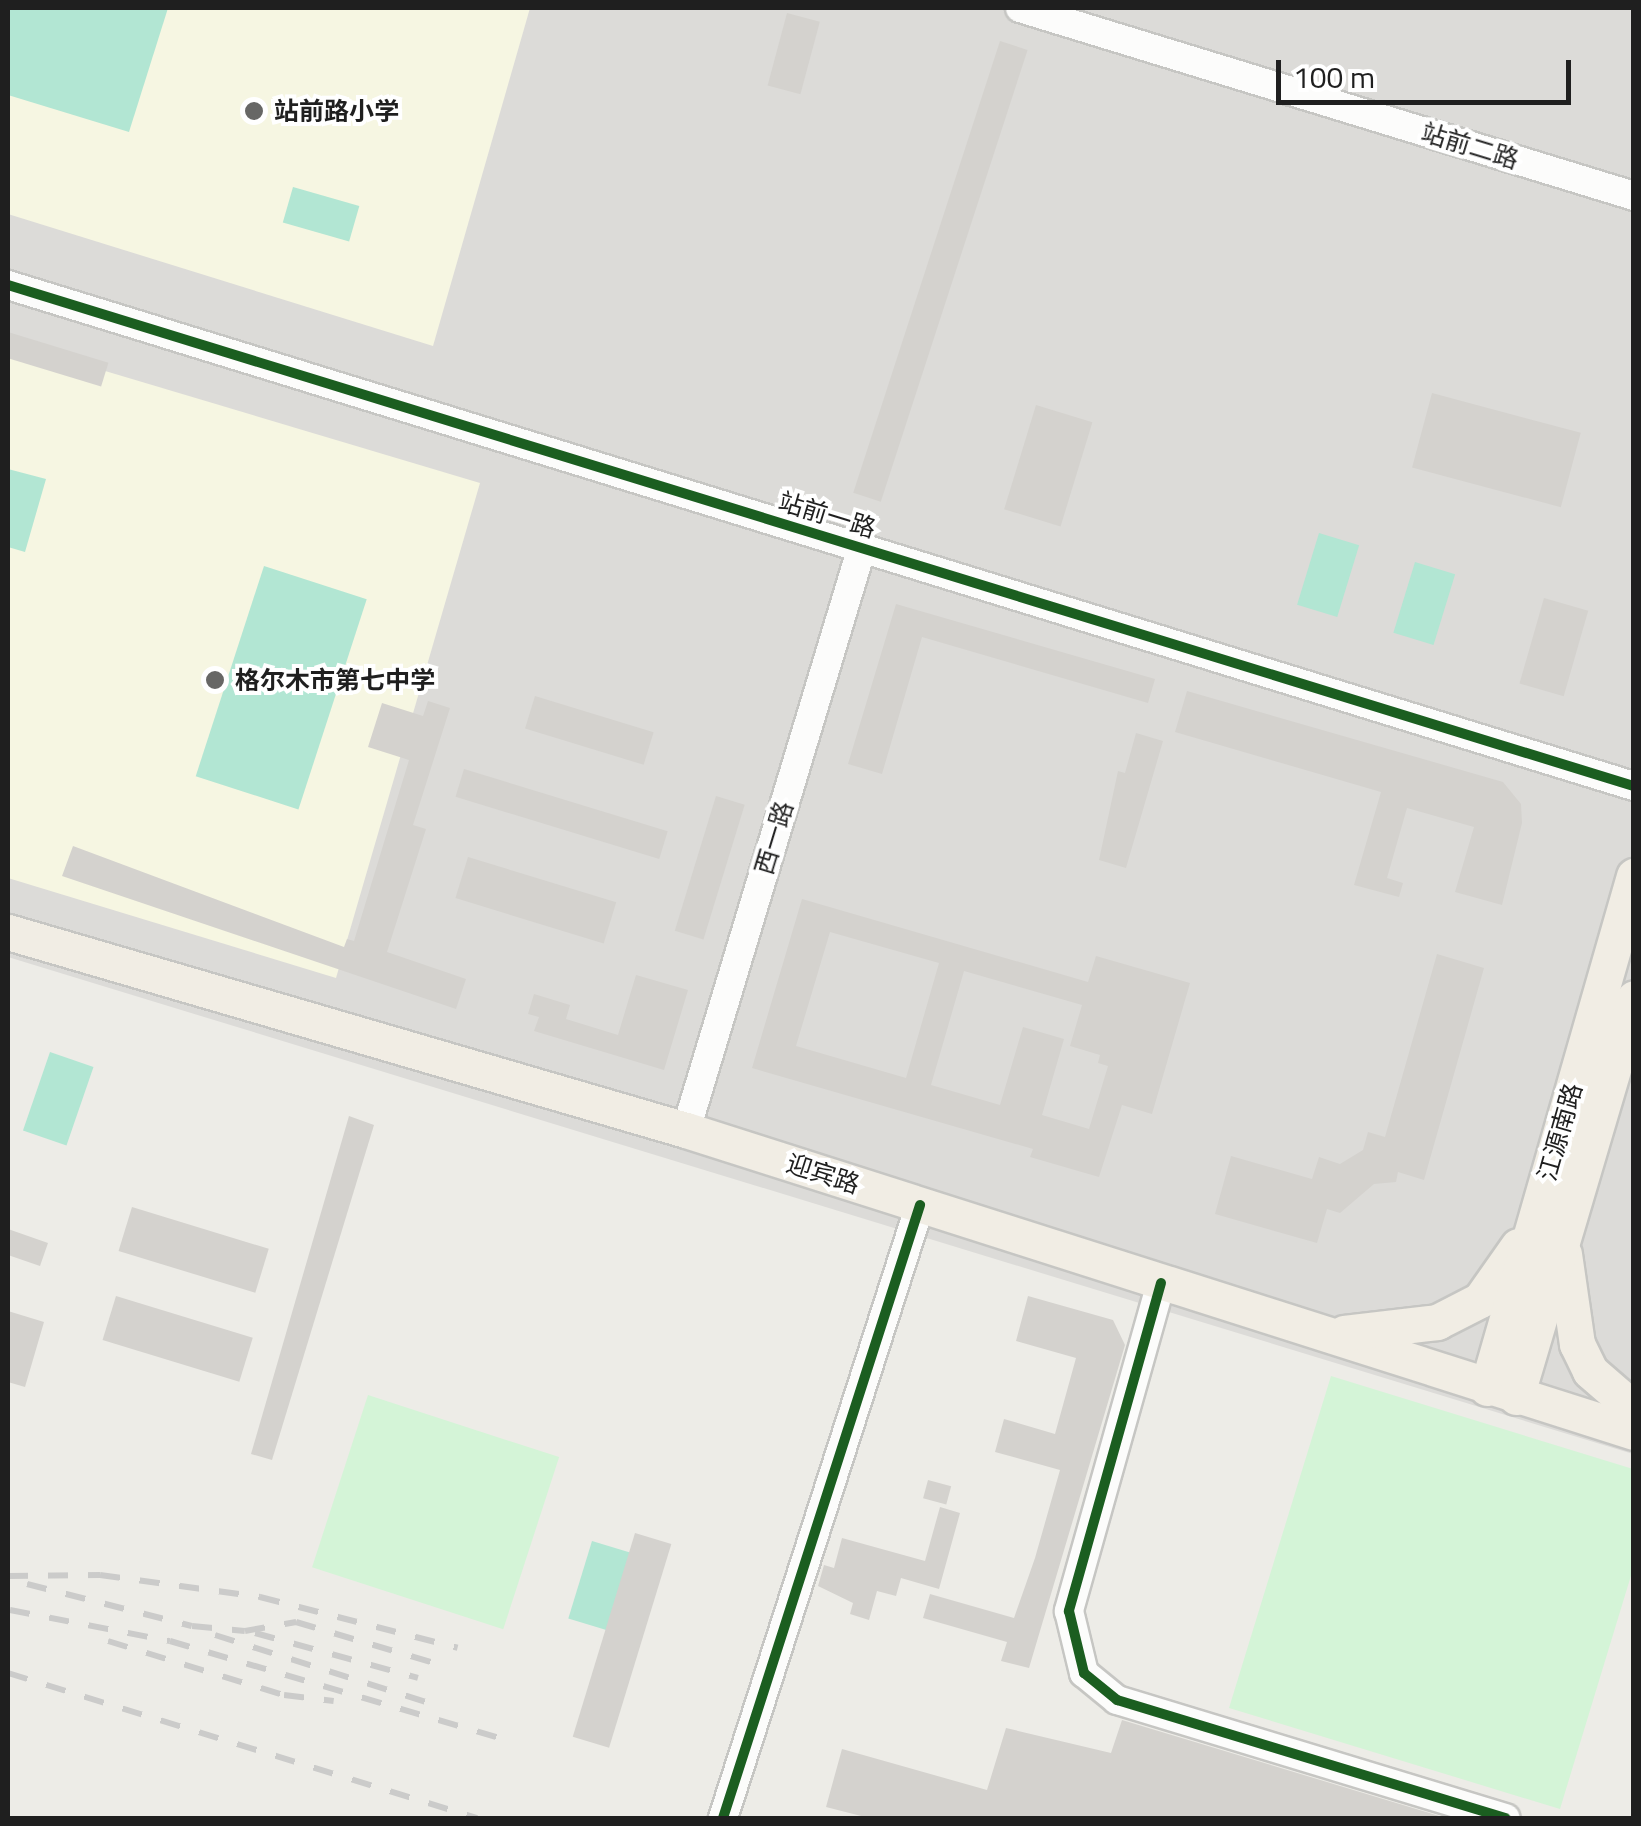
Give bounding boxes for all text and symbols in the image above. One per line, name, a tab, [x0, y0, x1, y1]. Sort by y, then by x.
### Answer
scale bar	[1281, 40, 1576, 102]
text: 100 m	[1293, 54, 1375, 100]
place label: 站前路小学	[274, 96, 399, 126]
marker: 站前路小学	[243, 100, 265, 122]
street label: 站前二路	[1418, 117, 1522, 175]
street label: 站前一路	[775, 486, 879, 544]
place label: 格尔木市第七中学	[235, 665, 435, 695]
marker: 格尔木市第七中学	[204, 669, 226, 691]
street label: 西一路	[749, 798, 799, 878]
street label: 江源南路	[1532, 1080, 1588, 1184]
street label: 迎宾路	[783, 1148, 863, 1200]

